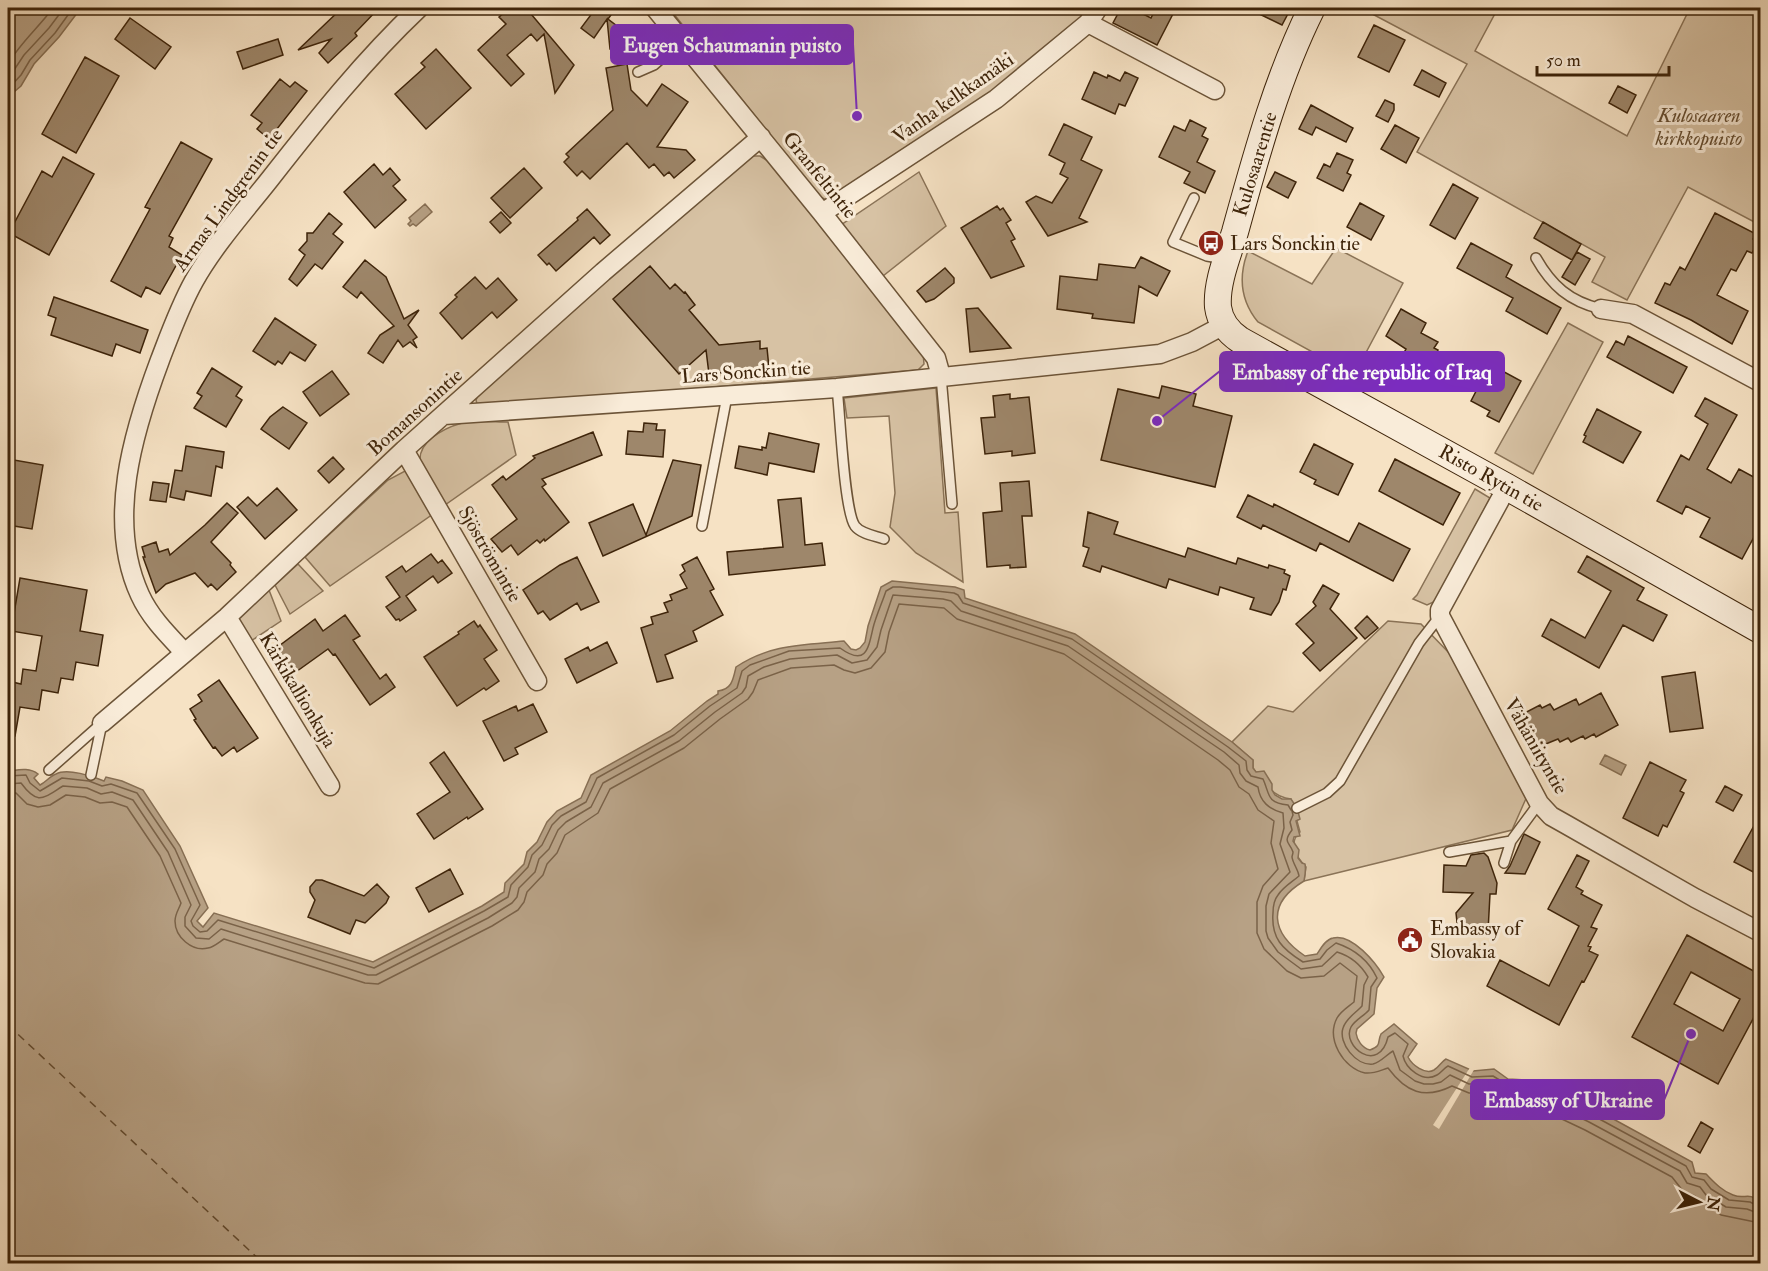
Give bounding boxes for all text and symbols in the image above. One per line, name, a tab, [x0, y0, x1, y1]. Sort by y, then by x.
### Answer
callout: Eugen Schaumanin puisto	[611, 25, 853, 64]
text: Eugen Schaumanin puisto	[623, 32, 841, 59]
scale bar	[1537, 39, 1669, 77]
street label: Vanha kelkkamäki	[888, 47, 1018, 149]
text: 50 m	[1546, 49, 1581, 72]
park label: Kulosaaren kirkkopuisto	[1655, 103, 1742, 151]
street label: Kulosaarentie	[1227, 109, 1283, 219]
street label: Armas Lindgrenin tie	[167, 124, 288, 277]
street label: Granfeltintie	[777, 126, 863, 224]
bus stop icon: Lars Sonckin tie	[1196, 228, 1226, 258]
place label: Lars Sonckin tie	[1230, 231, 1360, 256]
callout: Embassy of the republic of Iraq	[1220, 352, 1504, 391]
street label: Lars Sonckin tie	[680, 355, 812, 389]
text: Embassy of the republic of Iraq	[1232, 359, 1493, 386]
street label: Bomansonintie	[362, 363, 468, 461]
street label: Risto Rytin tie	[1434, 439, 1548, 517]
street label: Sjöströmintie	[452, 501, 528, 607]
street label: Kärkikallionkuja	[254, 628, 343, 753]
street label: Vähäniityntie	[1498, 693, 1574, 799]
place label: Embassy of Slovakia	[1430, 916, 1524, 964]
public building icon: Embassy of Slovakia	[1395, 925, 1425, 955]
callout: Embassy of Ukraine	[1471, 1080, 1664, 1119]
text: Embassy of Ukraine	[1484, 1087, 1653, 1114]
north arrow	[1669, 1172, 1729, 1232]
text: N	[1702, 1194, 1724, 1213]

